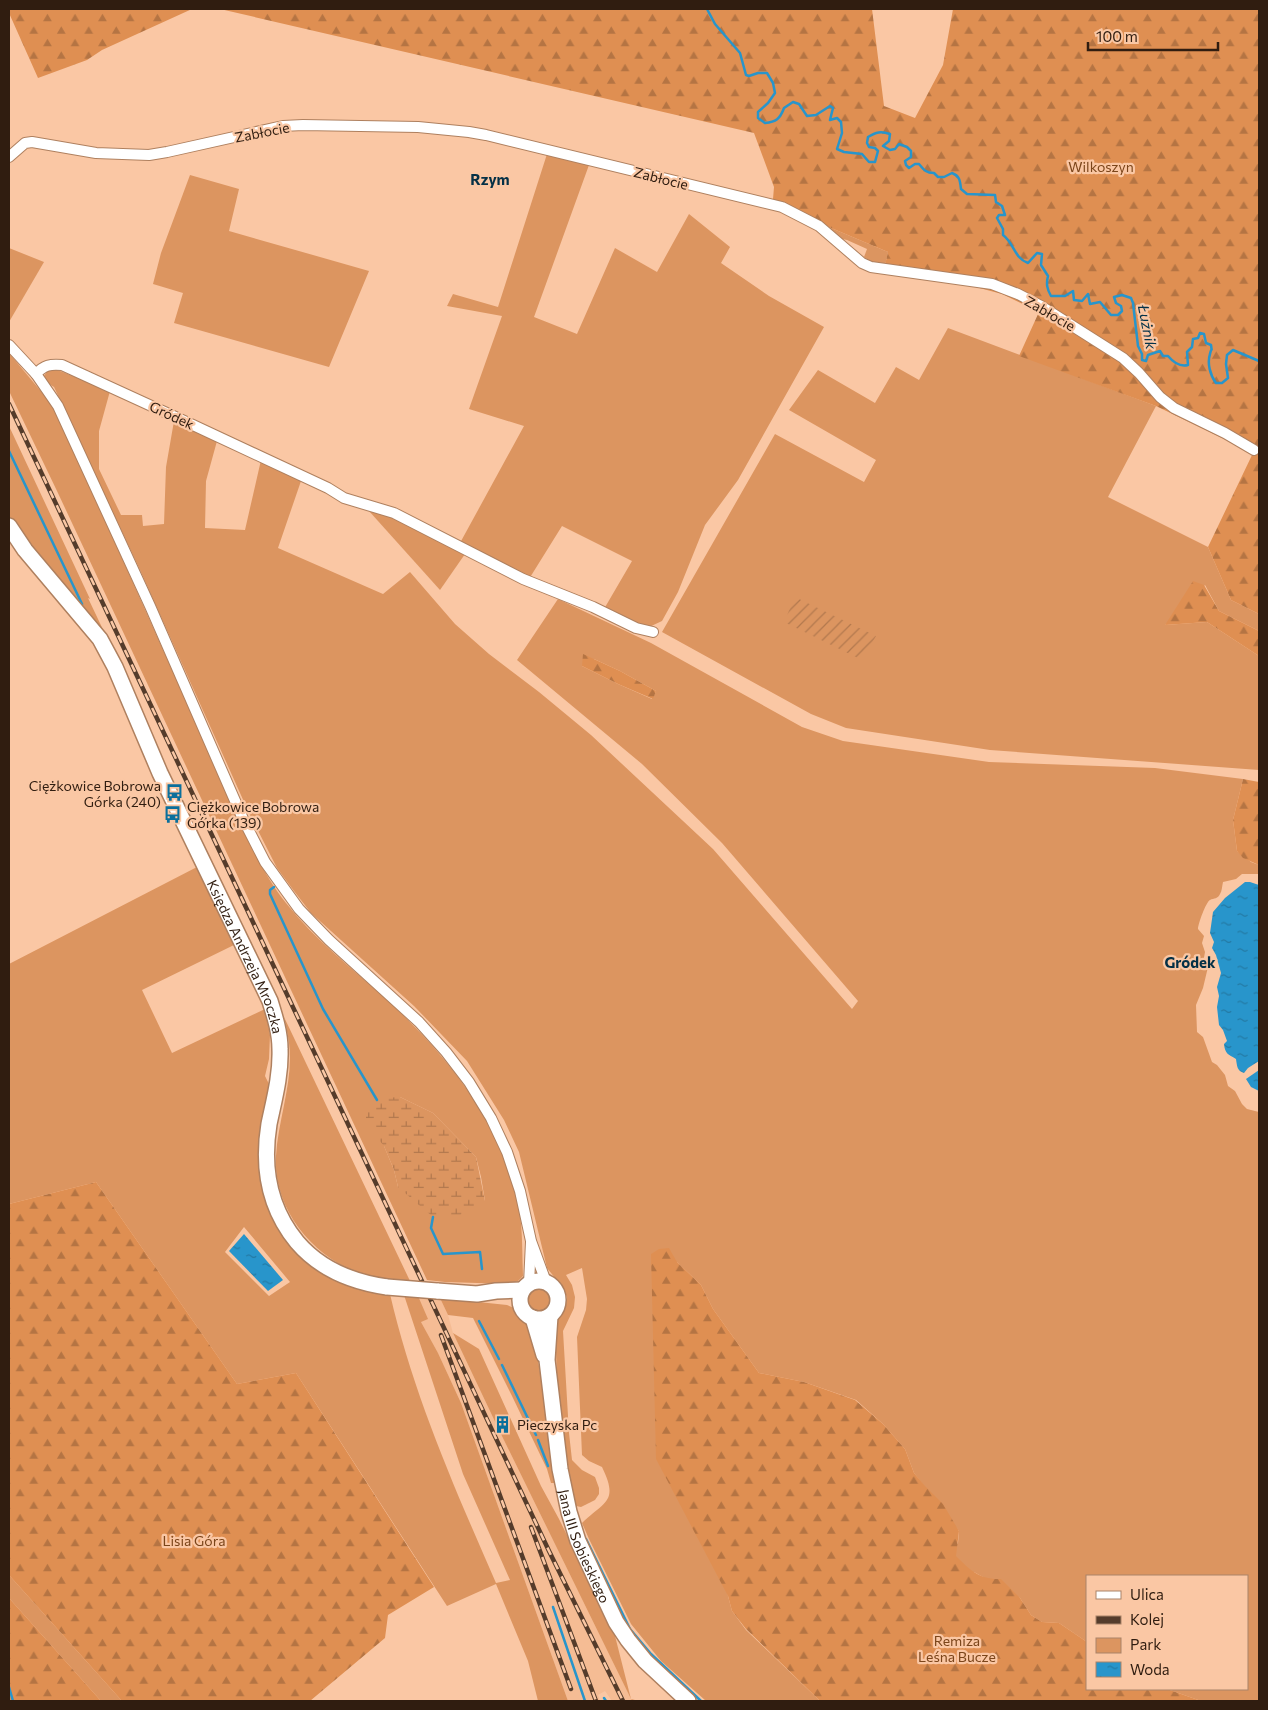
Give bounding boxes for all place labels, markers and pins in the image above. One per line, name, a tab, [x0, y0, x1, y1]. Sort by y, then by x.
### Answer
place label: Ciężkowice Bobrowa Górka (240)	[29, 777, 161, 810]
bus stop icon: Ciężkowice Bobrowa Górka (240)	[165, 783, 185, 803]
place label: Ciężkowice Bobrowa Górka (139)	[187, 798, 319, 831]
bus stop icon: Ciężkowice Bobrowa Górka (139)	[163, 804, 183, 824]
building icon: Pieczyska Pc	[493, 1414, 513, 1434]
place label: Pieczyska Pc	[517, 1416, 597, 1433]

